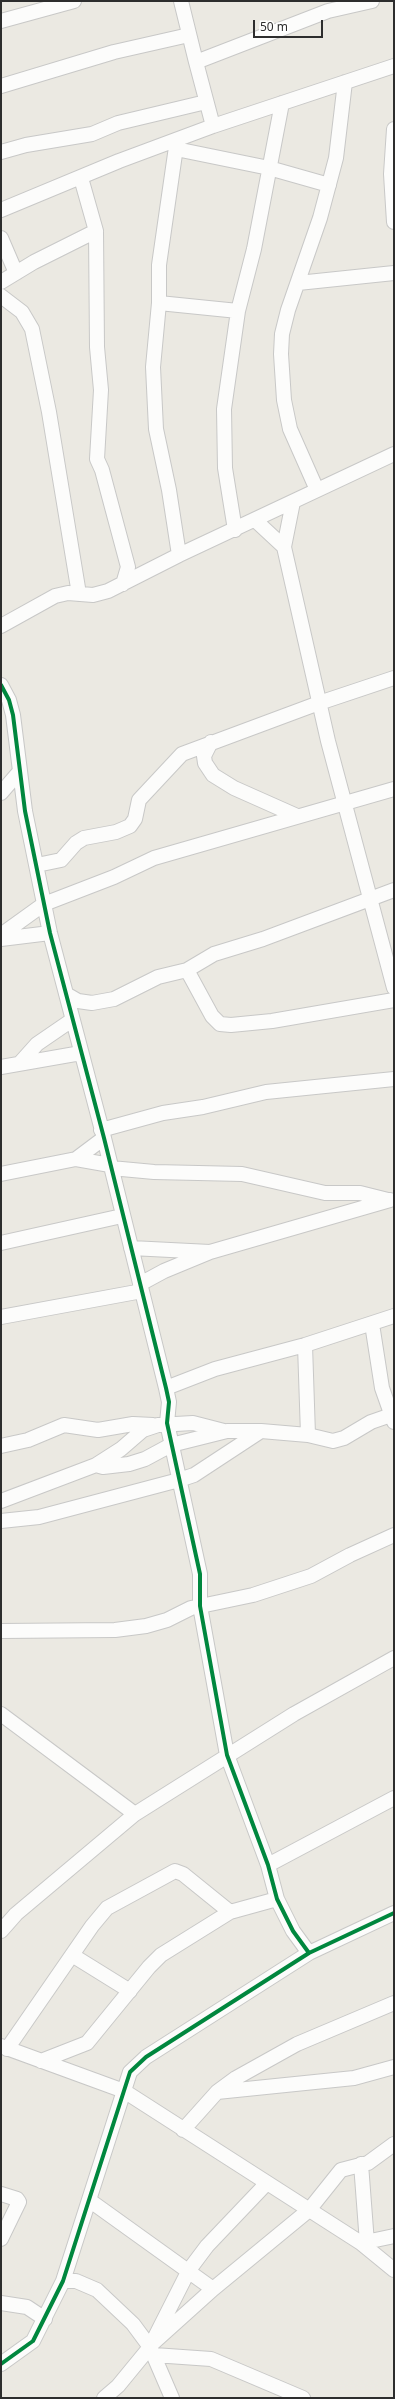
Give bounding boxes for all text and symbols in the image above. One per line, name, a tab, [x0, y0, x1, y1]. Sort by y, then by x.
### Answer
scale bar	[255, 12, 325, 38]
text: 50 m	[260, 18, 288, 35]

